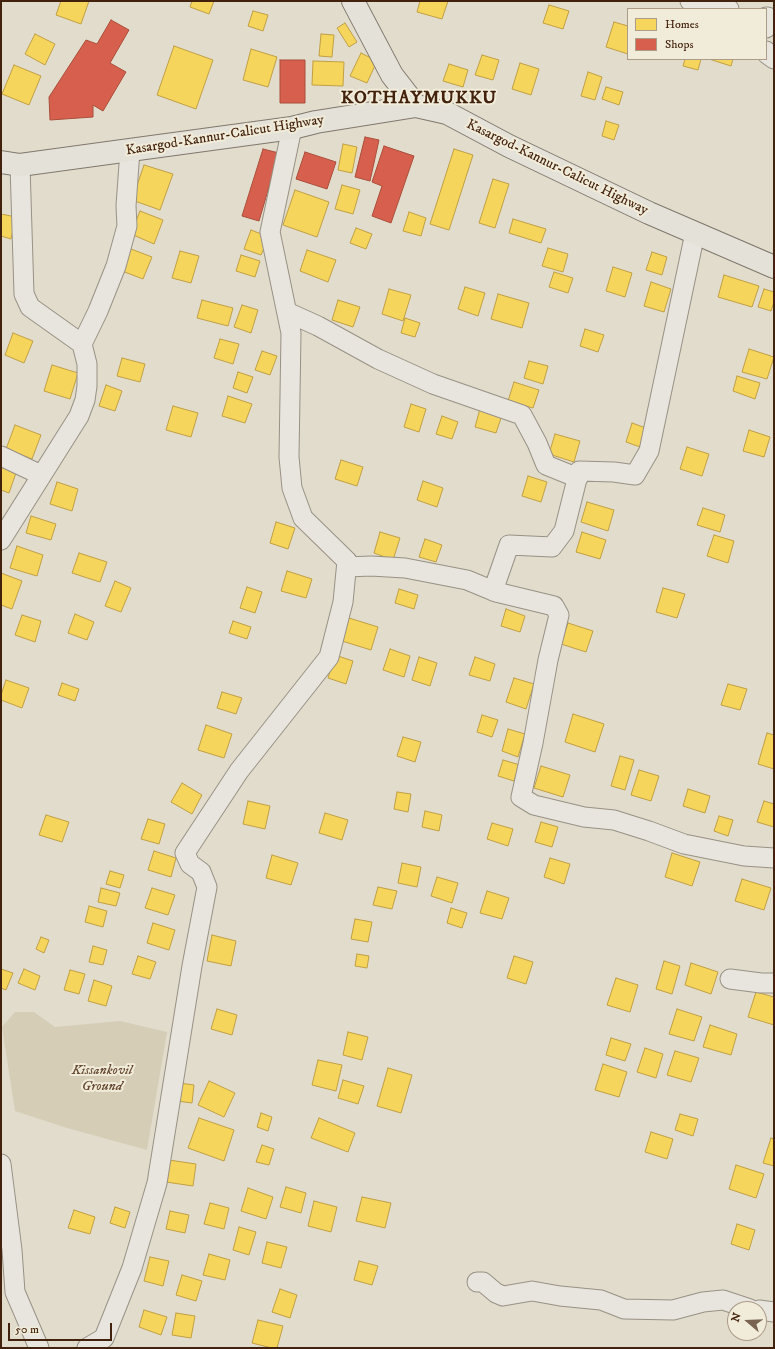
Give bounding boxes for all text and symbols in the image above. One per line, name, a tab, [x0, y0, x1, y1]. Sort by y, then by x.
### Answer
legend	[627, 8, 767, 60]
text: Homes	[665, 17, 699, 32]
text: Shops	[665, 37, 693, 52]
district label: KOTHAYMUKKU	[341, 88, 497, 110]
street label: Kasargod-Kannur-Calicut Highway	[125, 112, 325, 160]
street label: Kasargod-Kannur-Calicut Highway	[463, 117, 651, 219]
park label: Kissankovil Ground	[72, 1063, 132, 1096]
north arrow	[727, 1301, 767, 1341]
text: N	[729, 1311, 745, 1324]
scale bar	[10, 1315, 114, 1341]
text: 50 m	[15, 1322, 39, 1337]

